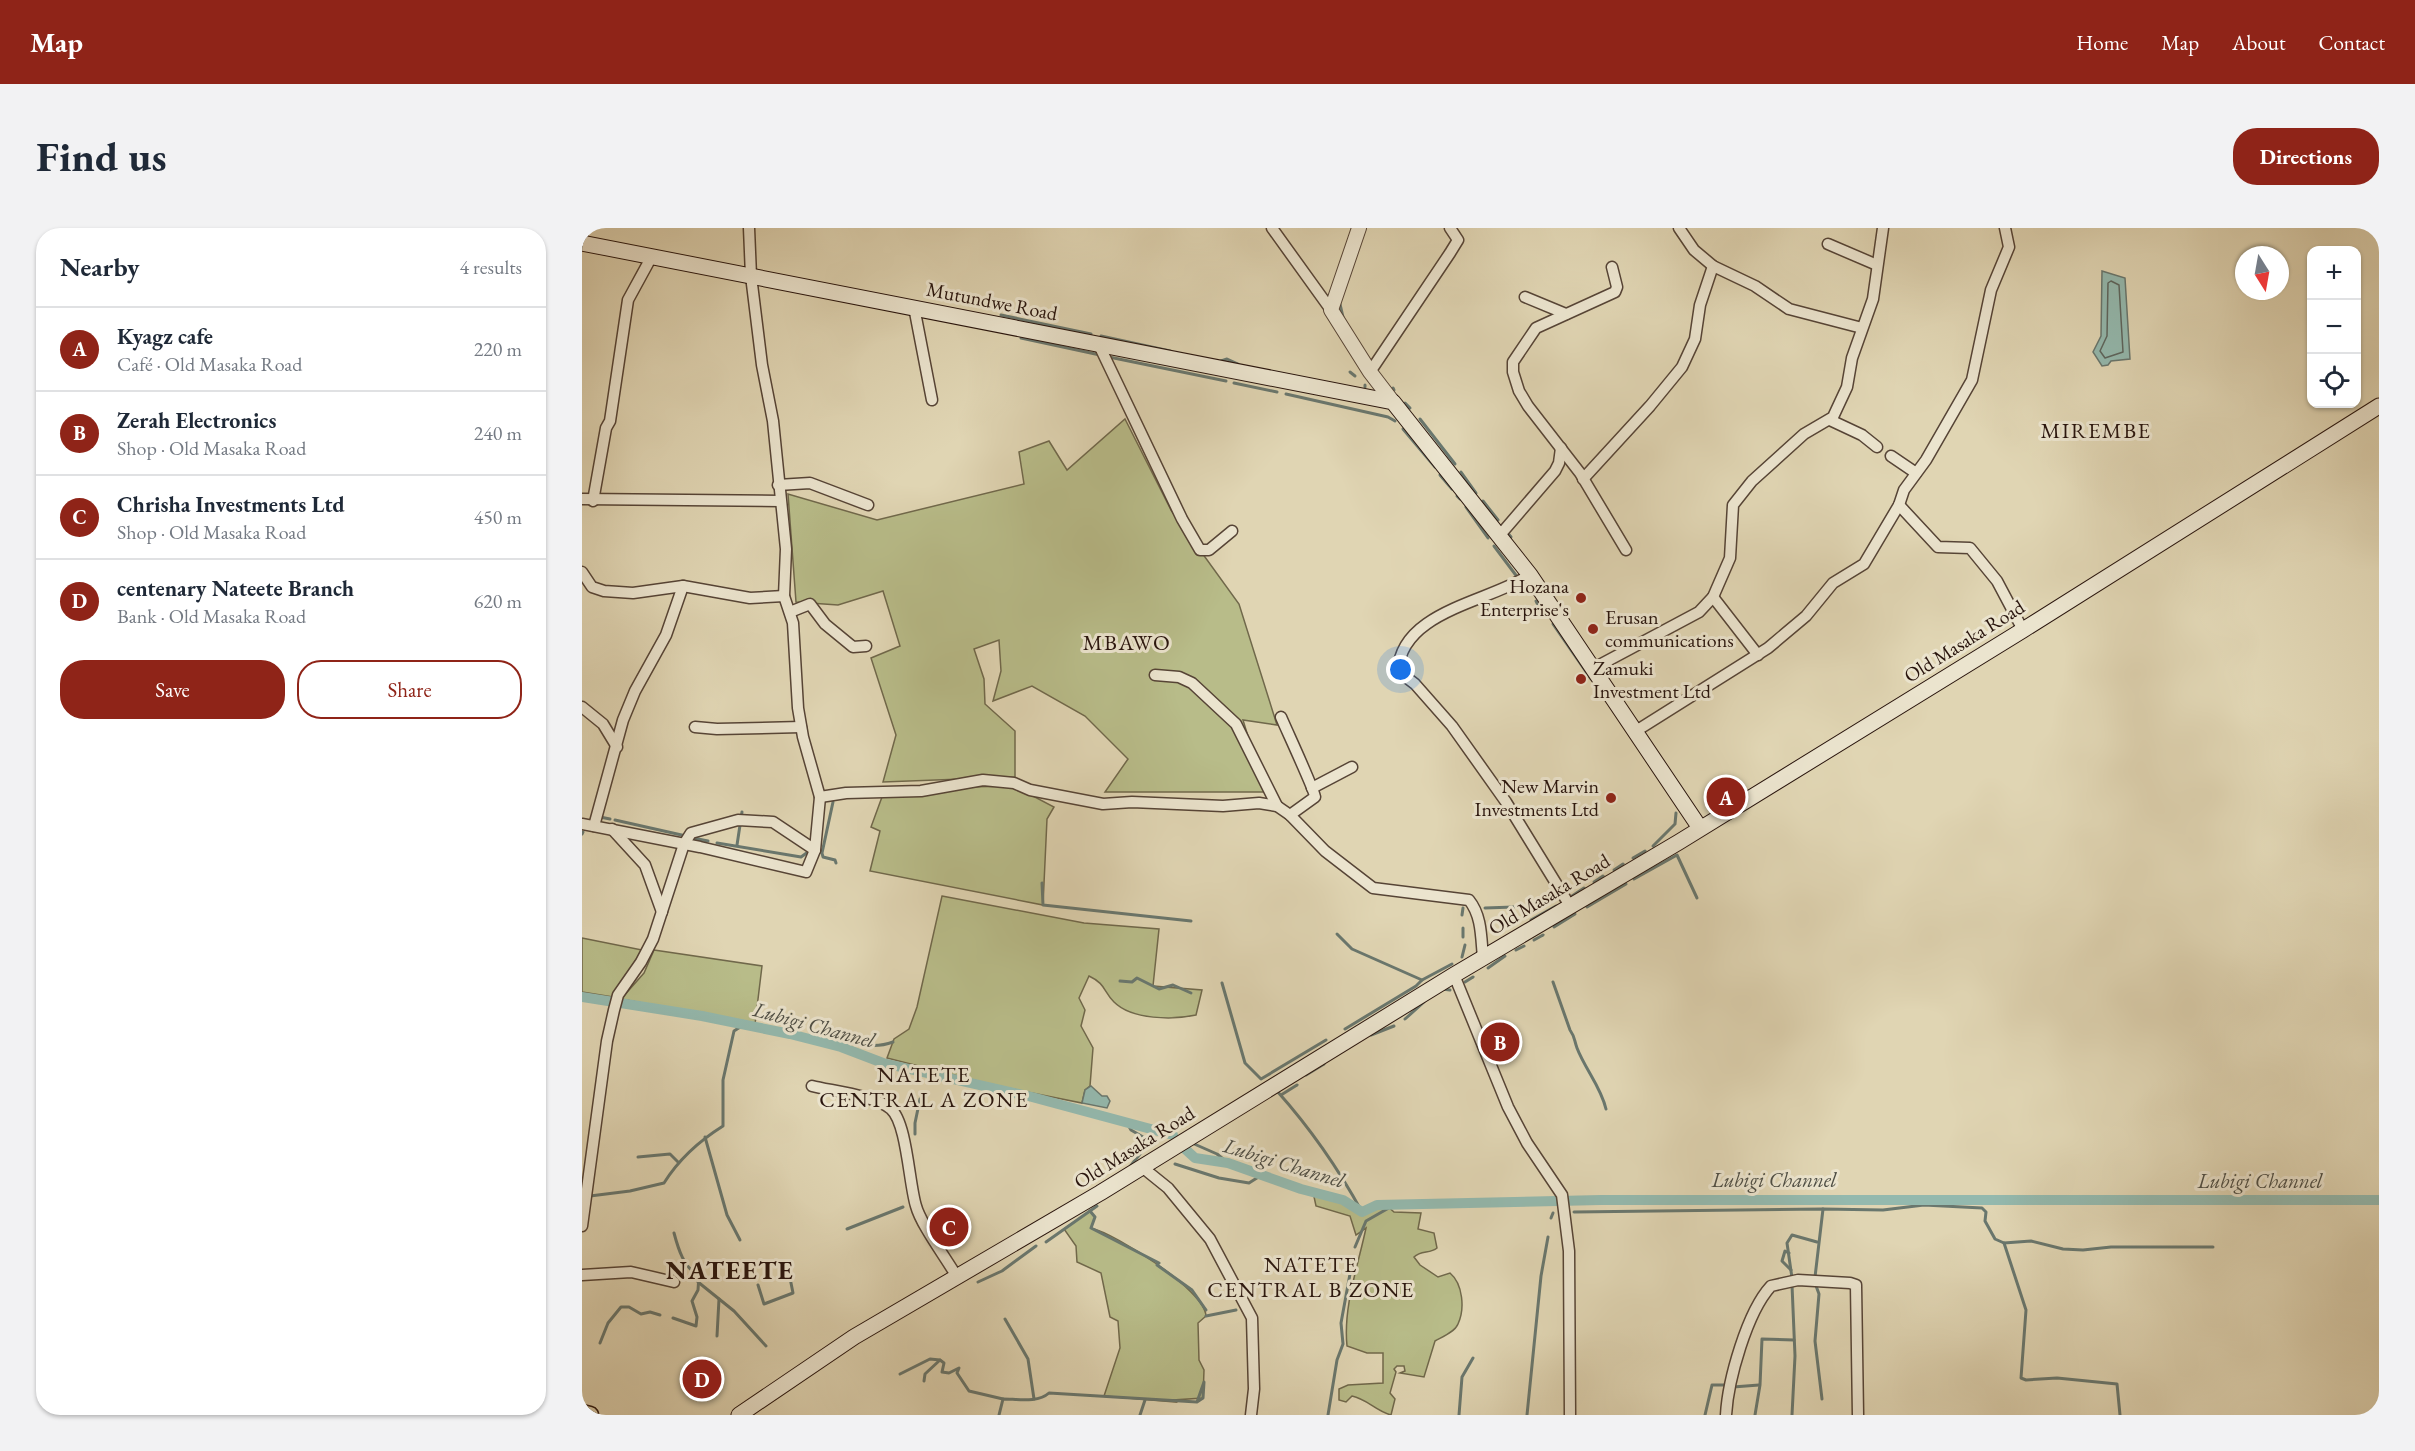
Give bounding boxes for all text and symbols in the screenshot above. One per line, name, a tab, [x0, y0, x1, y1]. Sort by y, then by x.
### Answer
text: Map	[30, 24, 83, 60]
text: Home	[2076, 29, 2128, 56]
text: Map	[2161, 29, 2199, 56]
text: About	[2232, 29, 2285, 56]
text: Contact	[2318, 29, 2385, 56]
button: Directions	[2233, 128, 2379, 185]
text: Find us	[36, 129, 167, 184]
north arrow	[2235, 246, 2289, 300]
map controls	[2307, 246, 2361, 408]
button: +	[2307, 246, 2361, 300]
text: Nearby	[60, 250, 140, 284]
text: 4 results	[459, 254, 522, 280]
street label: Mutundwe Road	[924, 276, 1061, 327]
button: −	[2307, 300, 2361, 354]
text: Kyagz cafe	[117, 322, 213, 351]
text: A	[72, 336, 87, 362]
text: 220 m	[474, 336, 522, 362]
text: Café · Old Masaka Road	[117, 351, 302, 377]
button: locate	[2307, 354, 2361, 408]
text: Zerah Electronics	[117, 406, 276, 435]
district label: MIREMBE	[2040, 416, 2152, 445]
text: B	[73, 420, 86, 446]
text: 240 m	[474, 420, 522, 446]
text: Shop · Old Masaka Road	[117, 435, 306, 461]
text: Chrisha Investments Ltd	[117, 490, 345, 519]
text: C	[72, 504, 87, 530]
text: 450 m	[474, 504, 522, 530]
text: Shop · Old Masaka Road	[117, 519, 306, 545]
place label: Hozana Enterprise's	[1480, 573, 1569, 622]
text: centenary Nateete Branch	[117, 574, 354, 603]
text: D	[72, 588, 87, 614]
text: 620 m	[474, 588, 522, 614]
marker: Hozana Enterprise's	[1574, 591, 1588, 605]
street label: Old Masaka Road	[1899, 593, 2030, 688]
text: Bank · Old Masaka Road	[117, 603, 306, 629]
place label: Erusan communications	[1605, 604, 1734, 653]
marker: Erusan communications	[1586, 622, 1600, 636]
district label: MBAWO	[1083, 628, 1171, 657]
your location	[1386, 655, 1415, 684]
place label: Zamuki Investment Ltd	[1593, 655, 1712, 704]
button: Save	[60, 660, 285, 719]
button: Share	[297, 660, 522, 719]
marker: Zamuki Investment Ltd	[1574, 672, 1588, 686]
place label: New Marvin Investments Ltd	[1475, 773, 1600, 822]
pin: A	[1706, 774, 1746, 820]
marker: New Marvin Investments Ltd	[1604, 791, 1618, 805]
street label: Old Masaka Road	[1483, 847, 1615, 941]
water label: Lubigi Channel	[749, 995, 879, 1054]
pin: B	[1480, 1020, 1520, 1064]
district label: NATETE CENTRAL A ZONE	[819, 1060, 1029, 1114]
street label: Old Masaka Road	[1069, 1099, 1200, 1194]
water label: Lubigi Channel	[1220, 1131, 1349, 1194]
water label: Lubigi Channel	[1711, 1166, 1837, 1193]
water label: Lubigi Channel	[2197, 1167, 2323, 1194]
pin: C	[930, 1204, 968, 1250]
district label: NATETE CENTRAL B ZONE	[1207, 1250, 1415, 1304]
district label: NATEETE	[666, 1253, 794, 1287]
pin: D	[682, 1356, 722, 1402]

